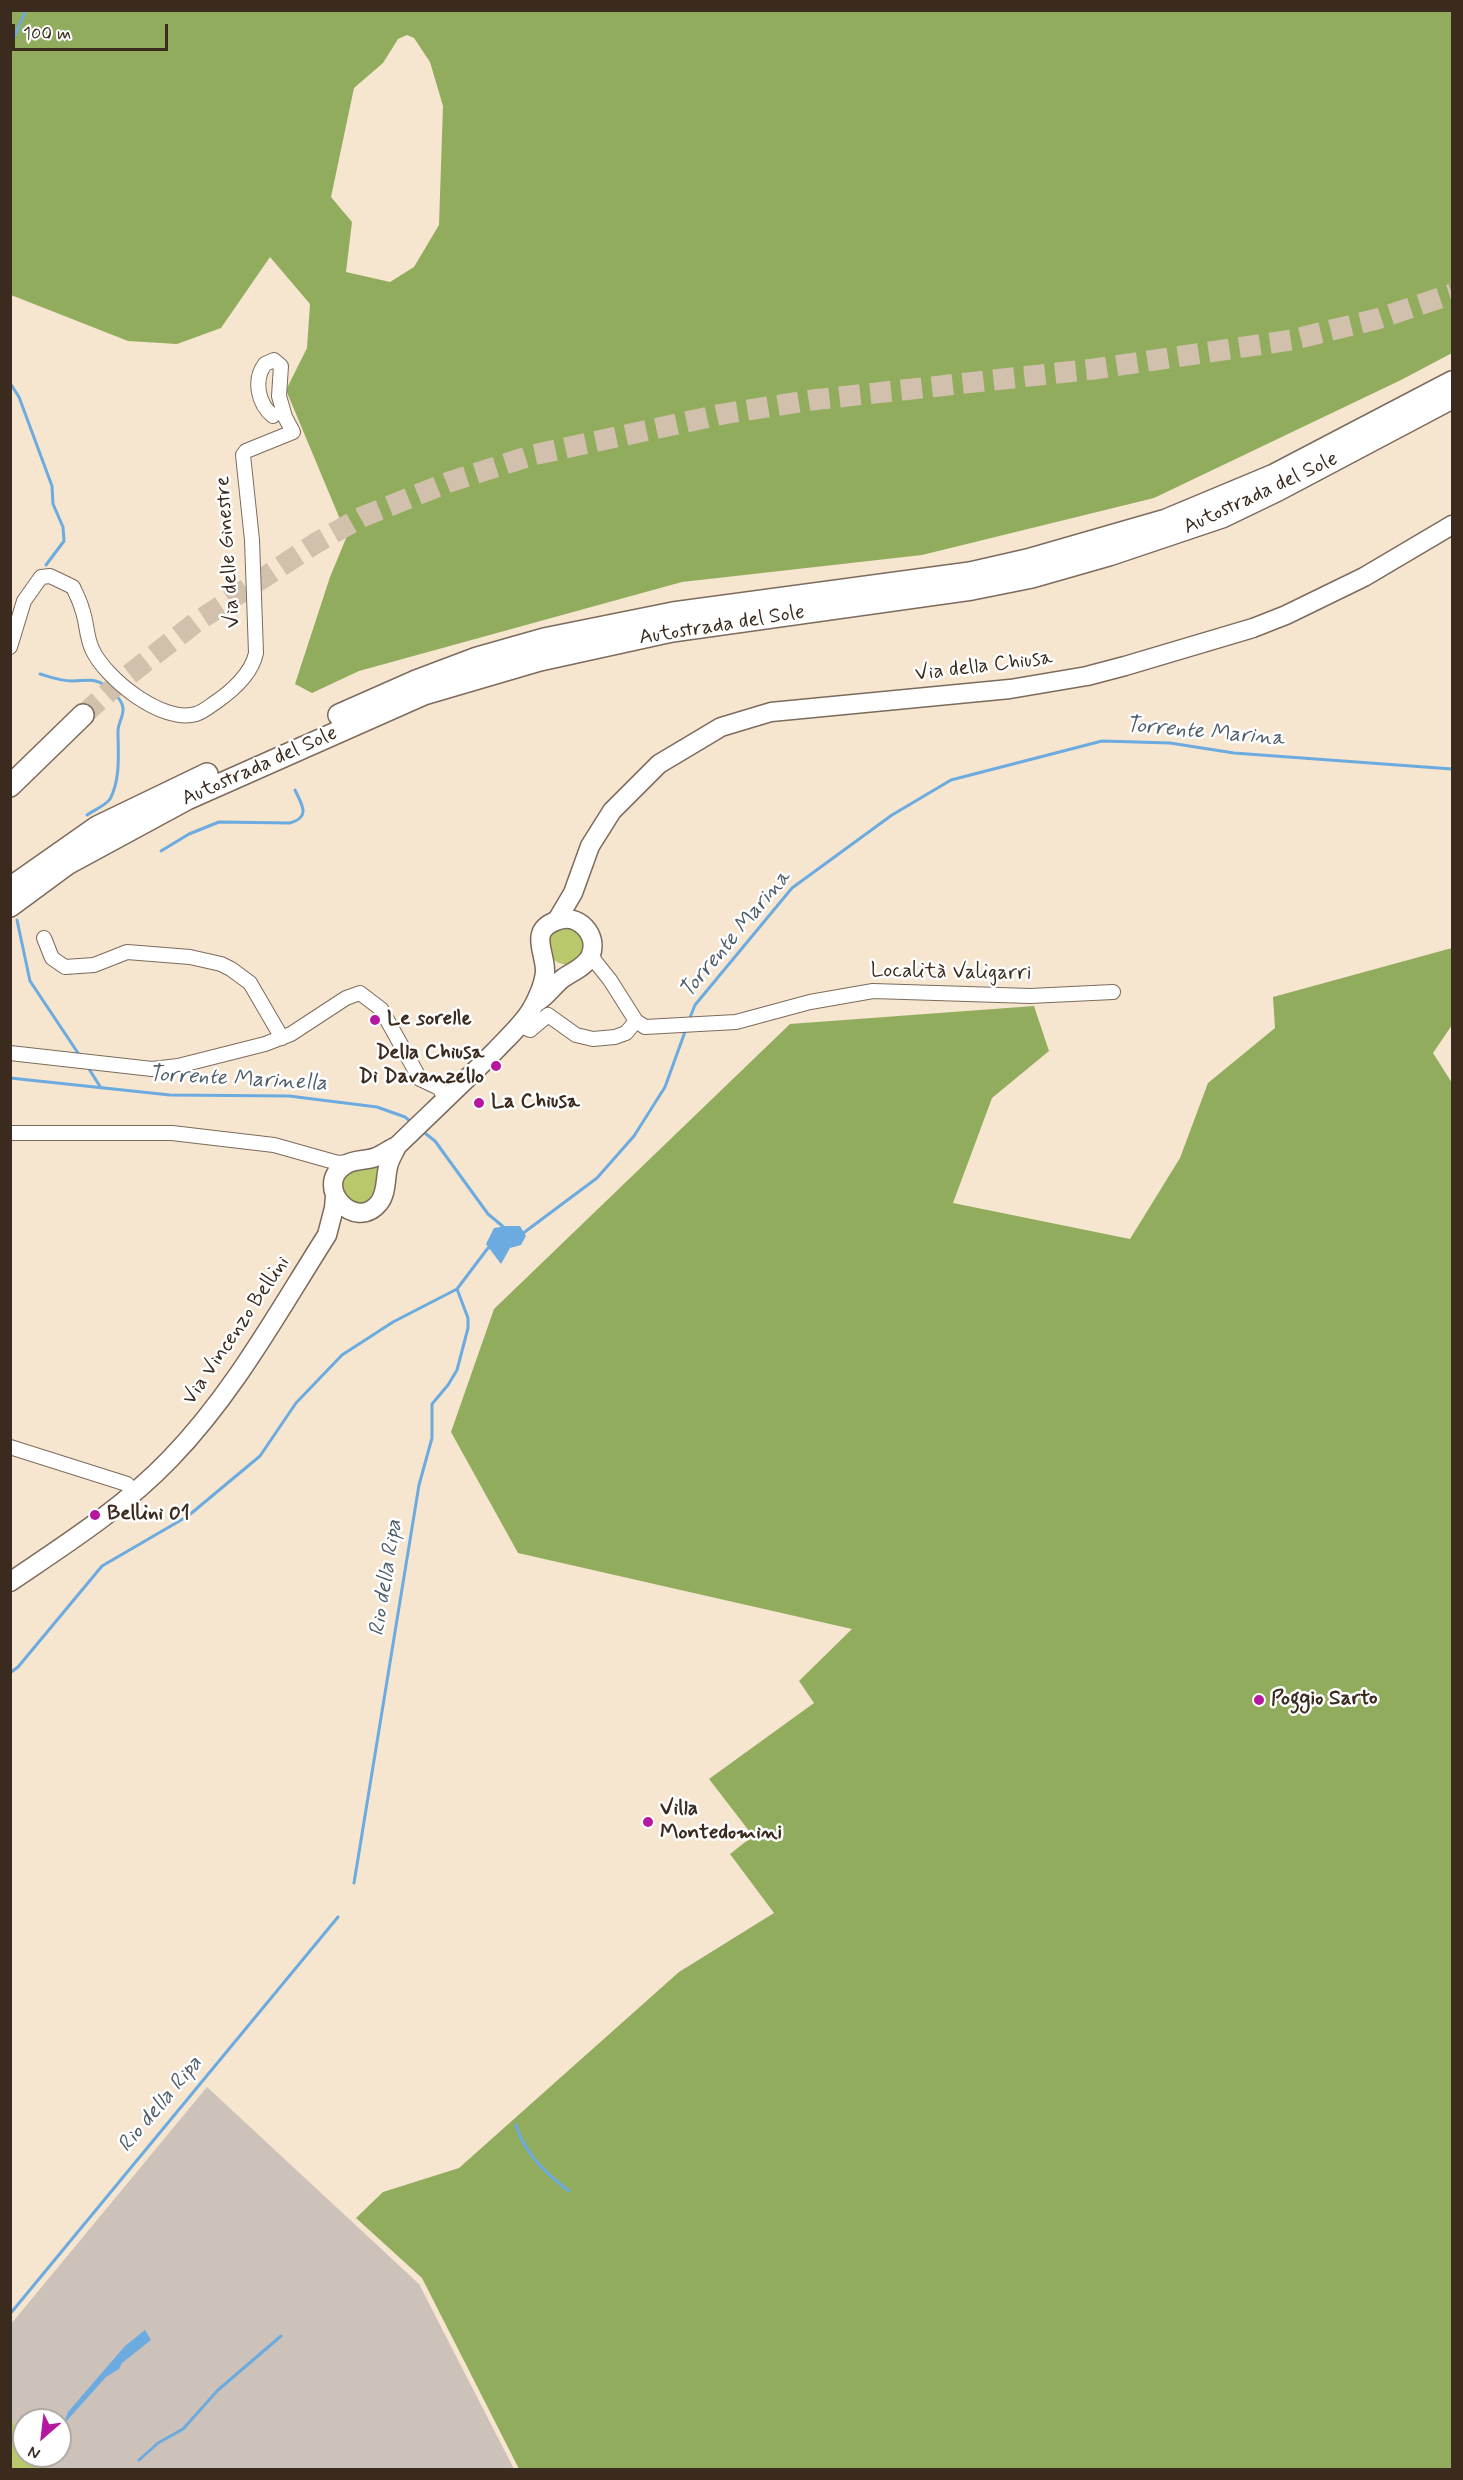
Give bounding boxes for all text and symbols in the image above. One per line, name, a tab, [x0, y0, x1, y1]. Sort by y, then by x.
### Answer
scale bar	[15, 12, 171, 50]
text: 100 m	[23, 22, 71, 46]
street label: Autostrada del Sole	[1180, 447, 1342, 541]
street label: Via delle Ginestre	[211, 475, 247, 629]
street label: Autostrada del Sole	[637, 600, 807, 652]
street label: Via della Chiusa	[914, 646, 1054, 688]
water label: Torrente Marina	[1125, 713, 1285, 753]
street label: Autostrada del Sole	[178, 721, 342, 813]
water label: Torrente Marina	[675, 866, 797, 1004]
street label: Località Valigarri	[870, 959, 1032, 987]
place label: Le sorelle	[387, 1007, 472, 1033]
marker: Le sorelle	[368, 1013, 382, 1027]
place label: Della Chiusa Di Davanzello	[358, 1041, 484, 1091]
marker: Della Chiusa Di Davanzello	[489, 1059, 503, 1073]
water label: Torrente Marinella	[148, 1062, 328, 1098]
place label: La Chiusa	[491, 1090, 580, 1116]
marker: La Chiusa	[472, 1096, 486, 1110]
street label: Via Vincenzo Bellini	[178, 1252, 296, 1410]
place label: Bellini 01	[107, 1502, 190, 1528]
marker: Bellini 01	[88, 1508, 102, 1522]
water label: Rio della Ripa	[365, 1518, 409, 1638]
place label: Poggio Sarto	[1271, 1687, 1378, 1713]
marker: Poggio Sarto	[1252, 1693, 1266, 1707]
place label: Villa Montedomini	[660, 1797, 782, 1847]
marker: Villa Montedomini	[641, 1815, 655, 1829]
water label: Rio della Ripa	[113, 2052, 209, 2158]
north arrow	[12, 2408, 72, 2468]
text: N	[25, 2441, 44, 2464]

